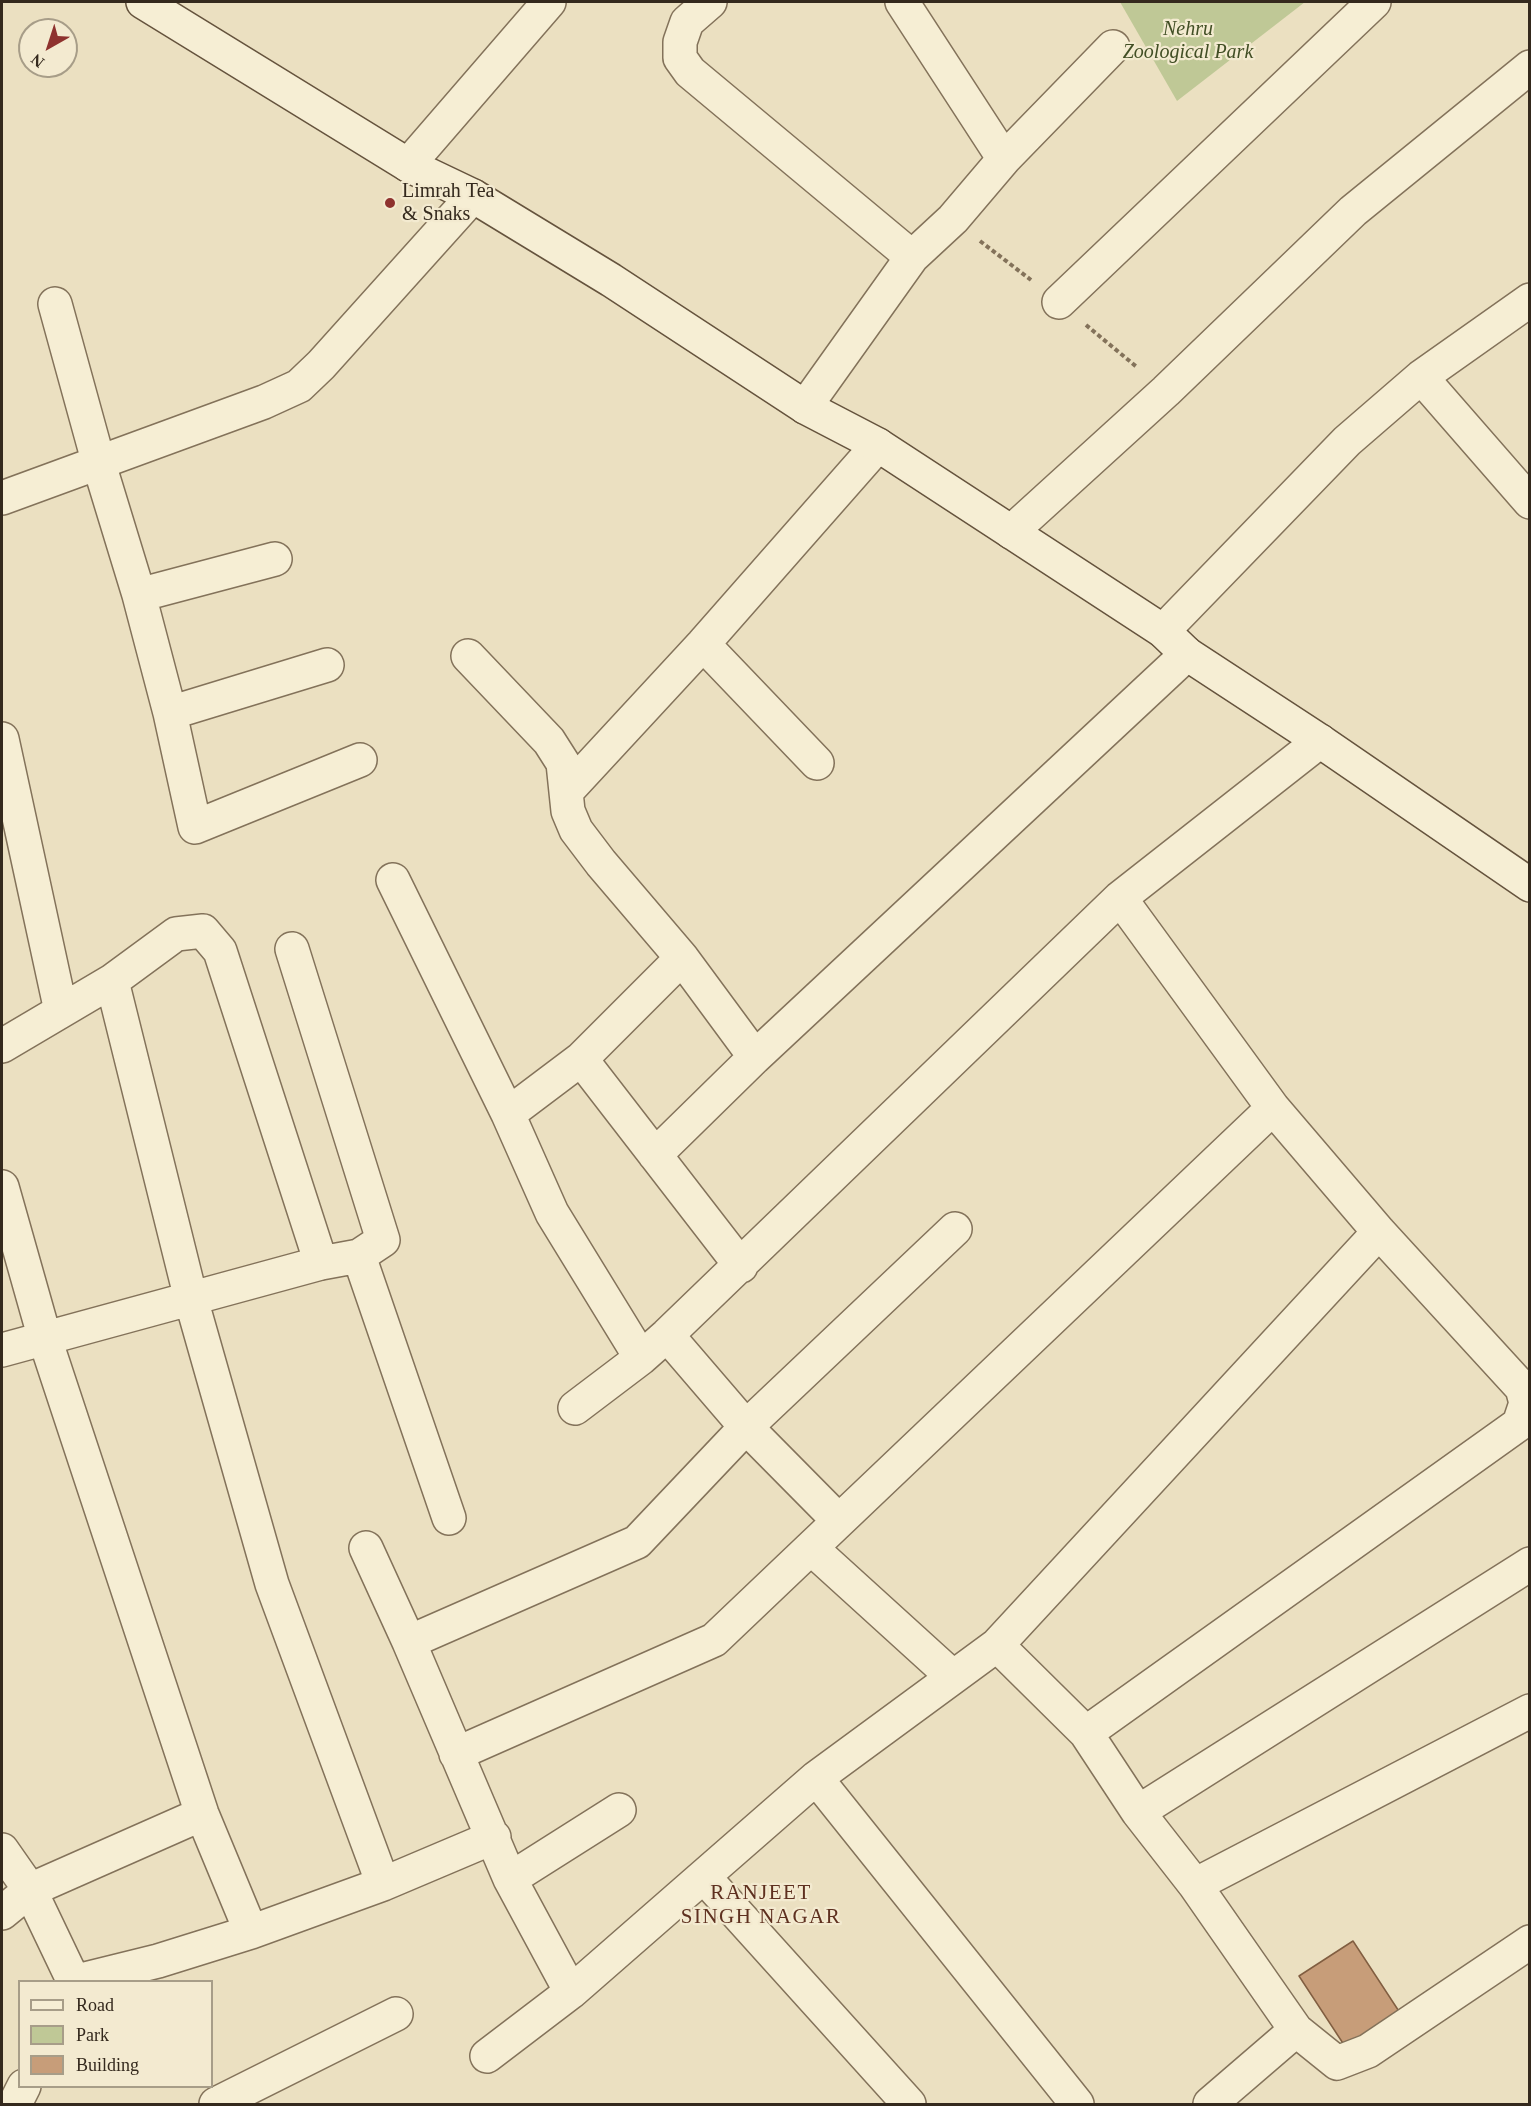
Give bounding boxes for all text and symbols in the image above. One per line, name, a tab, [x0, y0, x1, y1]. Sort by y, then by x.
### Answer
north arrow	[18, 18, 78, 78]
park label: Nehru Zoological Park	[1123, 18, 1253, 65]
text: N	[28, 51, 47, 71]
place label: Limrah Tea & Snaks	[402, 180, 494, 227]
marker: Limrah Tea & Snaks	[383, 196, 397, 210]
district label: RANJEET SINGH NAGAR	[681, 1880, 841, 1930]
legend	[18, 1980, 213, 2088]
text: Road	[76, 1995, 114, 2015]
text: Park	[76, 2025, 109, 2045]
text: Building	[76, 2055, 139, 2075]

